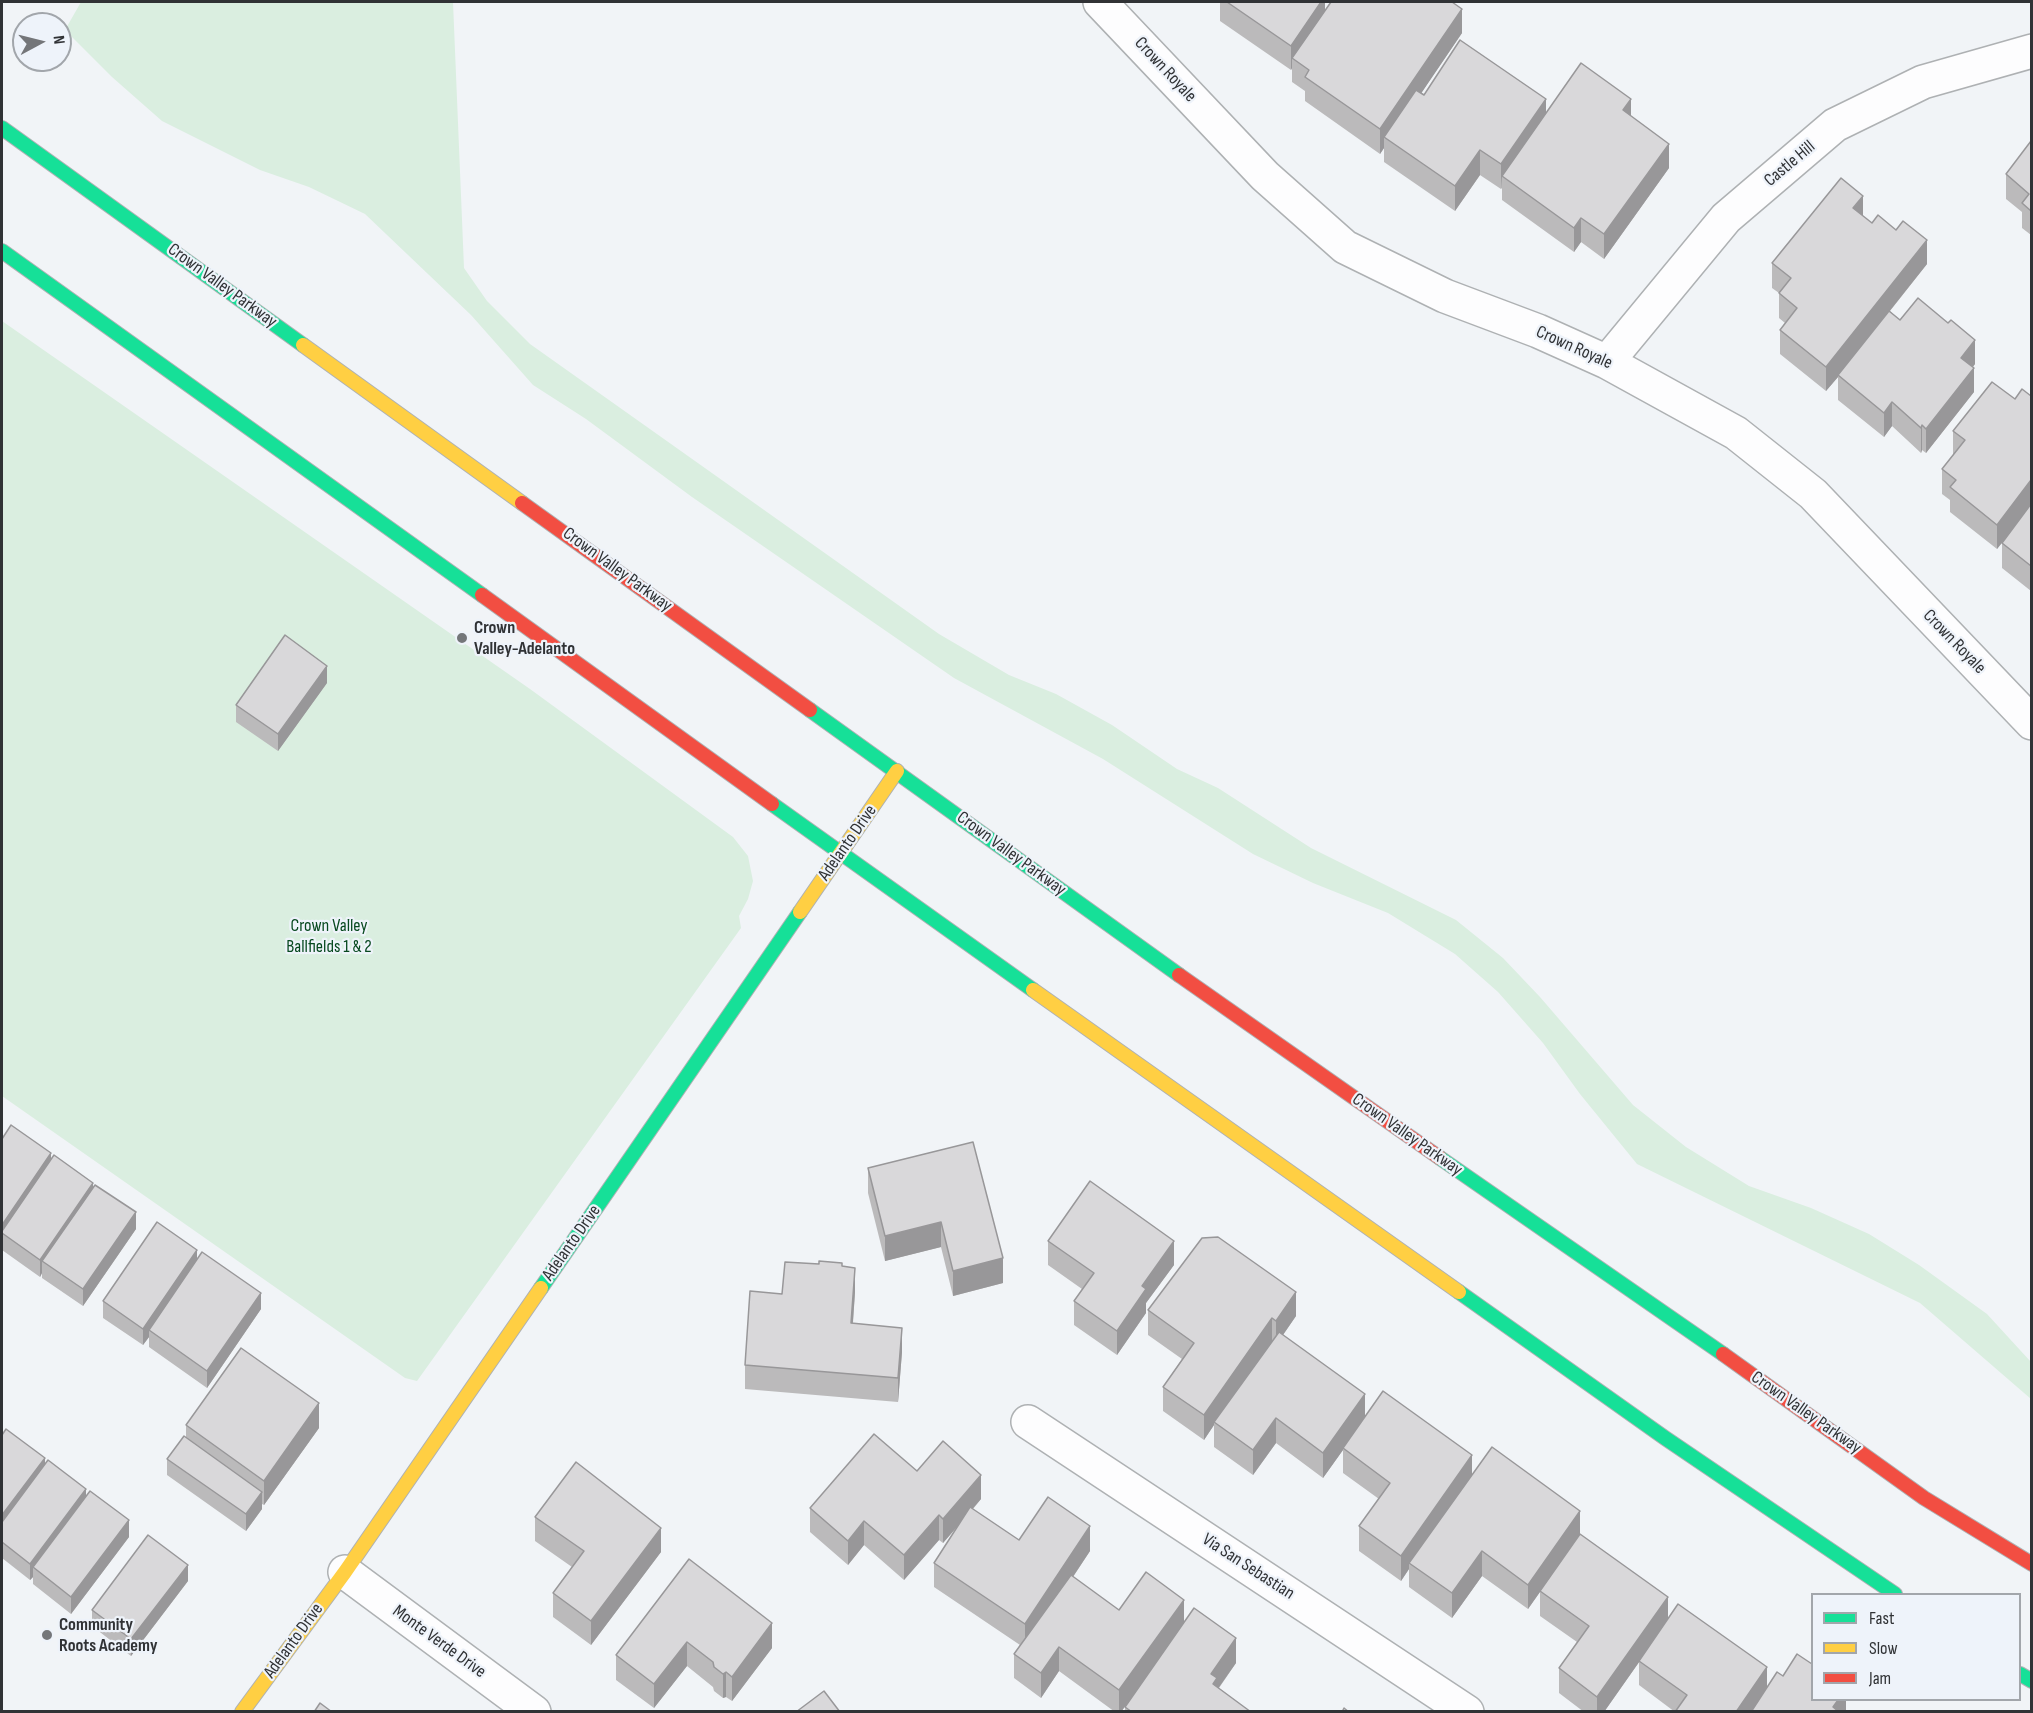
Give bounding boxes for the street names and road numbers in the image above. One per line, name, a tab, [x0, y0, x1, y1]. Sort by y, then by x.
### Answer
street label: Crown Royale	[1129, 33, 1201, 107]
street label: Castle Hill	[1760, 136, 1820, 192]
street label: Crown Valley Parkway	[163, 239, 281, 333]
street label: Crown Royale	[1533, 322, 1615, 374]
street label: Crown Valley Parkway	[558, 523, 676, 617]
street label: Crown Royale	[1918, 605, 1990, 679]
street label: Adelanto Drive	[814, 801, 882, 885]
street label: Crown Valley Parkway	[952, 807, 1070, 901]
street label: Crown Valley Parkway	[1348, 1089, 1466, 1181]
street label: Adelanto Drive	[538, 1201, 606, 1285]
street label: Crown Valley Parkway	[1747, 1367, 1865, 1459]
street label: Via San Sebastian	[1198, 1529, 1298, 1605]
street label: Adelanto Drive	[260, 1599, 328, 1683]
street label: Monte Verde Drive	[388, 1601, 490, 1683]

